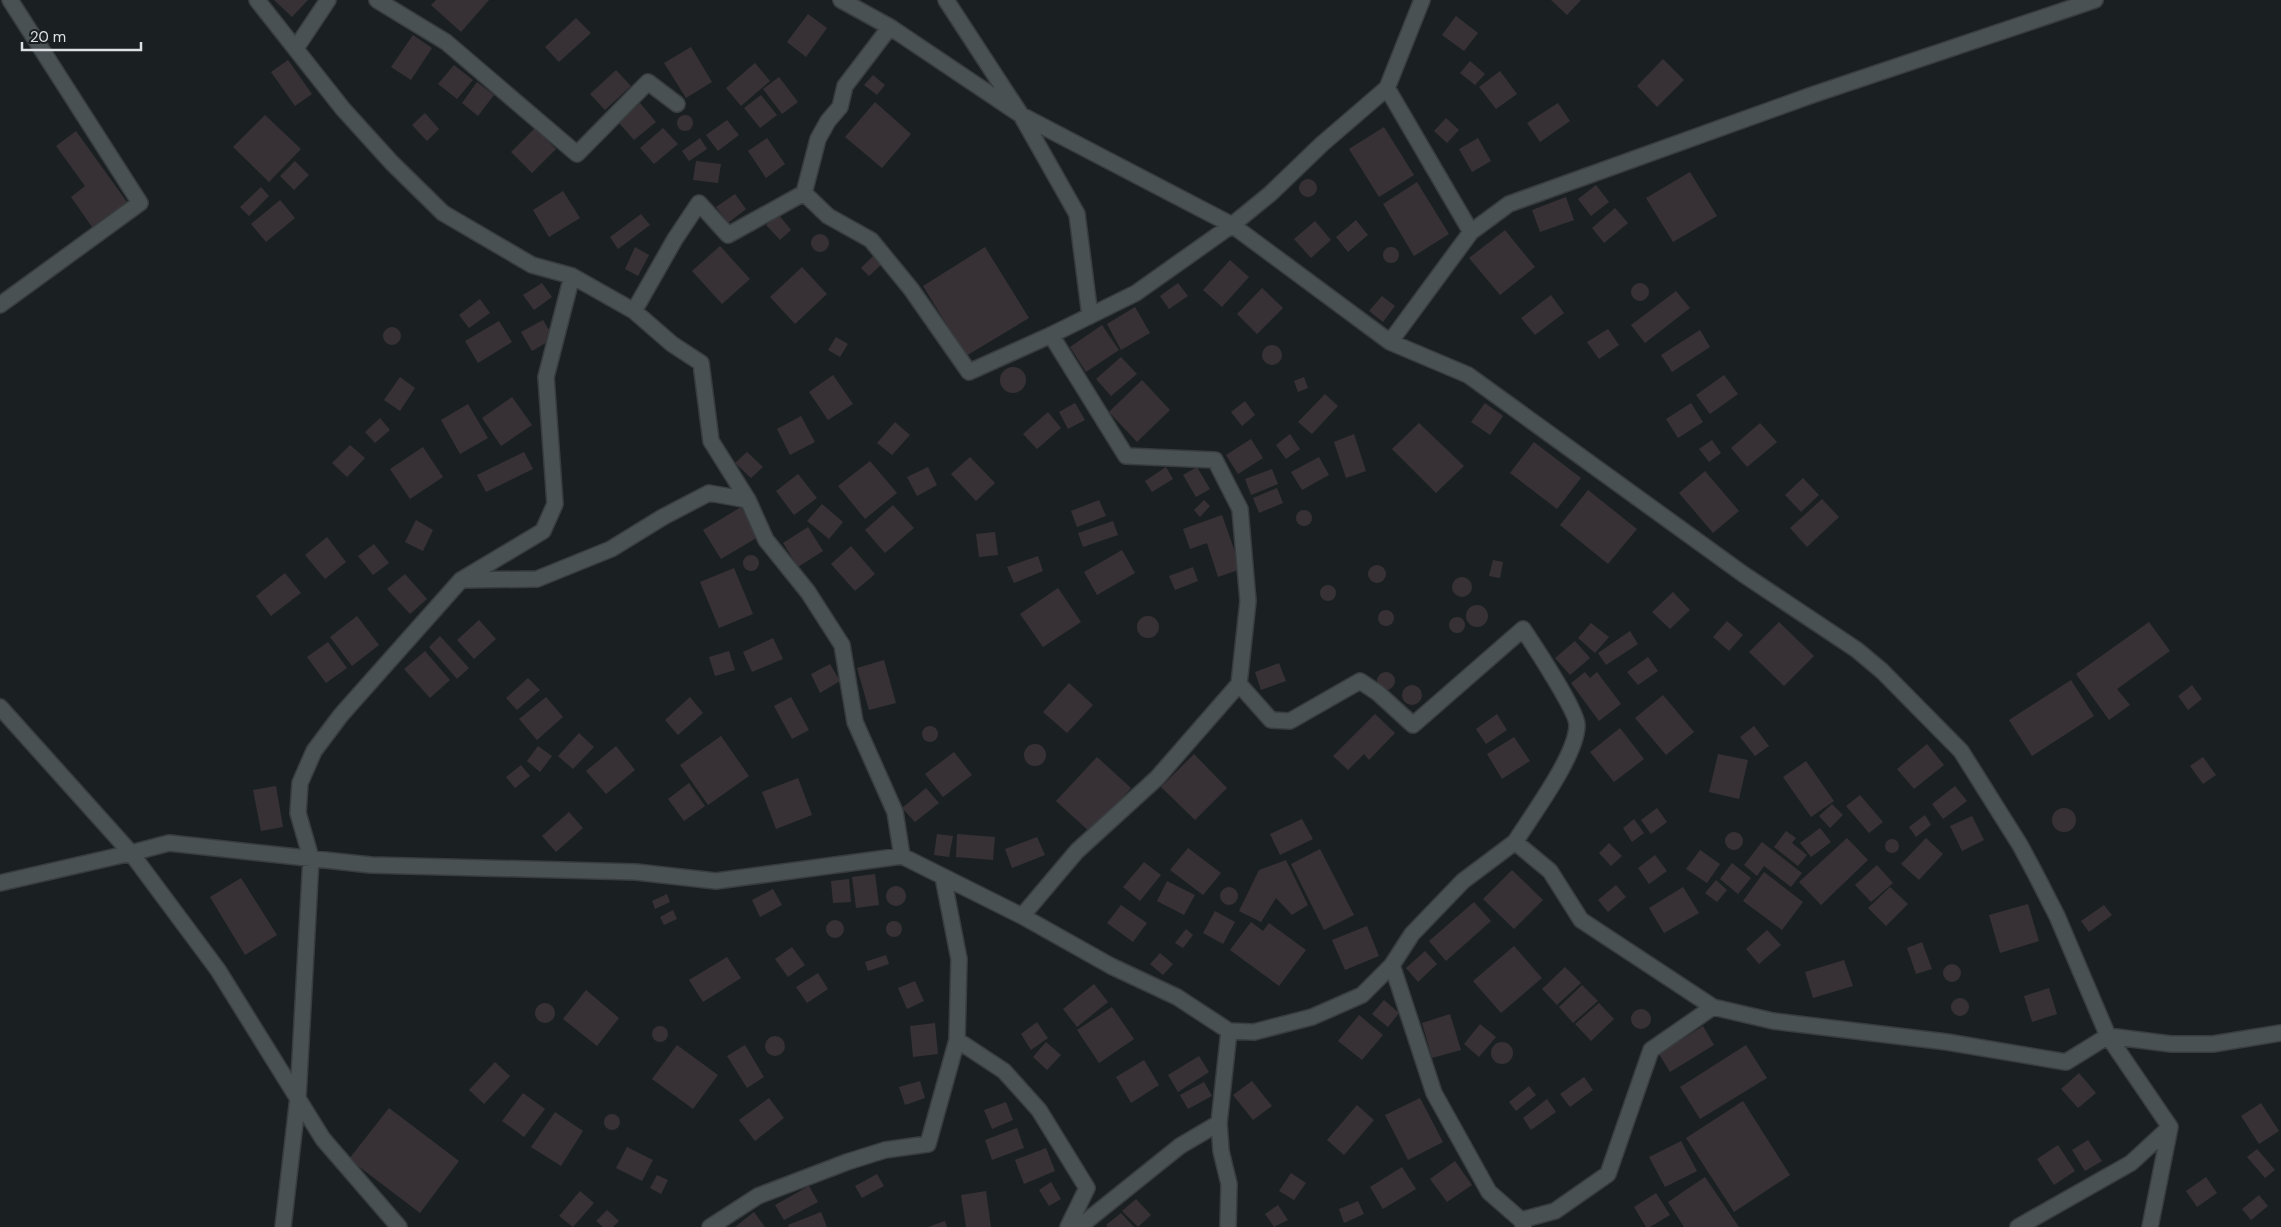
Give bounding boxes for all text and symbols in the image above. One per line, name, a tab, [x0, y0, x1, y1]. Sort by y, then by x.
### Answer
scale bar	[22, 20, 141, 52]
text: 20 m	[30, 27, 66, 47]

